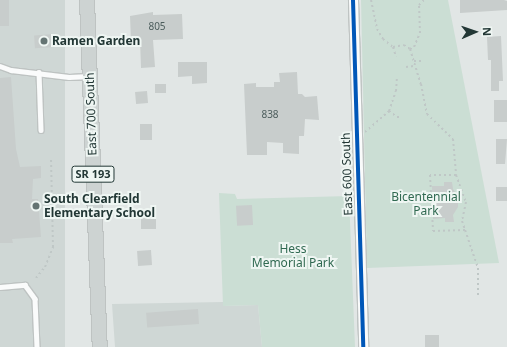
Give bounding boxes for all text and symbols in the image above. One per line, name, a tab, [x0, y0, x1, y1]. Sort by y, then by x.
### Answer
north arrow	[455, 12, 495, 52]
house number: 805	[148, 21, 166, 33]
text: N	[480, 27, 495, 36]
place label: Ramen Garden	[52, 34, 140, 48]
marker: Ramen Garden	[39, 36, 49, 46]
street label: East 700 South	[82, 72, 100, 156]
house number: 838	[261, 109, 279, 121]
street label: East 600 South	[338, 132, 356, 216]
road number: SR 193	[71, 165, 115, 183]
park label: Bicentennial Park	[391, 190, 461, 218]
place label: South Clearfield Elementary School	[44, 192, 155, 220]
marker: South Clearfield Elementary School	[31, 201, 41, 211]
park label: Hess Memorial Park	[252, 242, 334, 270]

